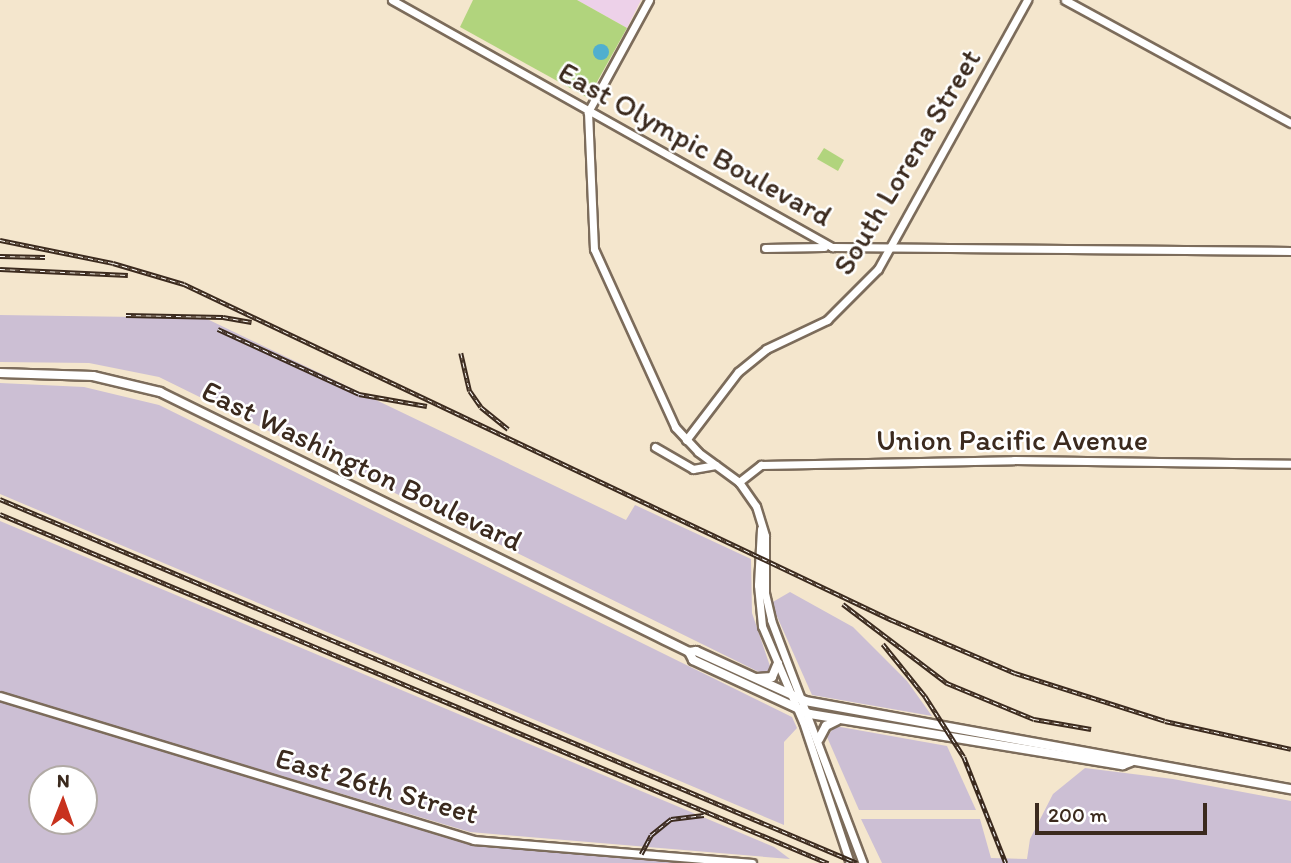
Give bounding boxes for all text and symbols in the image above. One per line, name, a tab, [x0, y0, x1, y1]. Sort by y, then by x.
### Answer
street label: South Lorena Street	[826, 43, 988, 281]
street label: East Olympic Boulevard	[551, 53, 839, 235]
street label: East Washington Boulevard	[195, 372, 529, 560]
street label: Union Pacific Avenue	[877, 422, 1147, 458]
street label: East 26th Street	[272, 740, 482, 832]
north arrow	[28, 765, 98, 835]
text: N	[57, 769, 70, 792]
scale bar	[1039, 790, 1210, 834]
text: 200 m	[1048, 802, 1107, 827]

